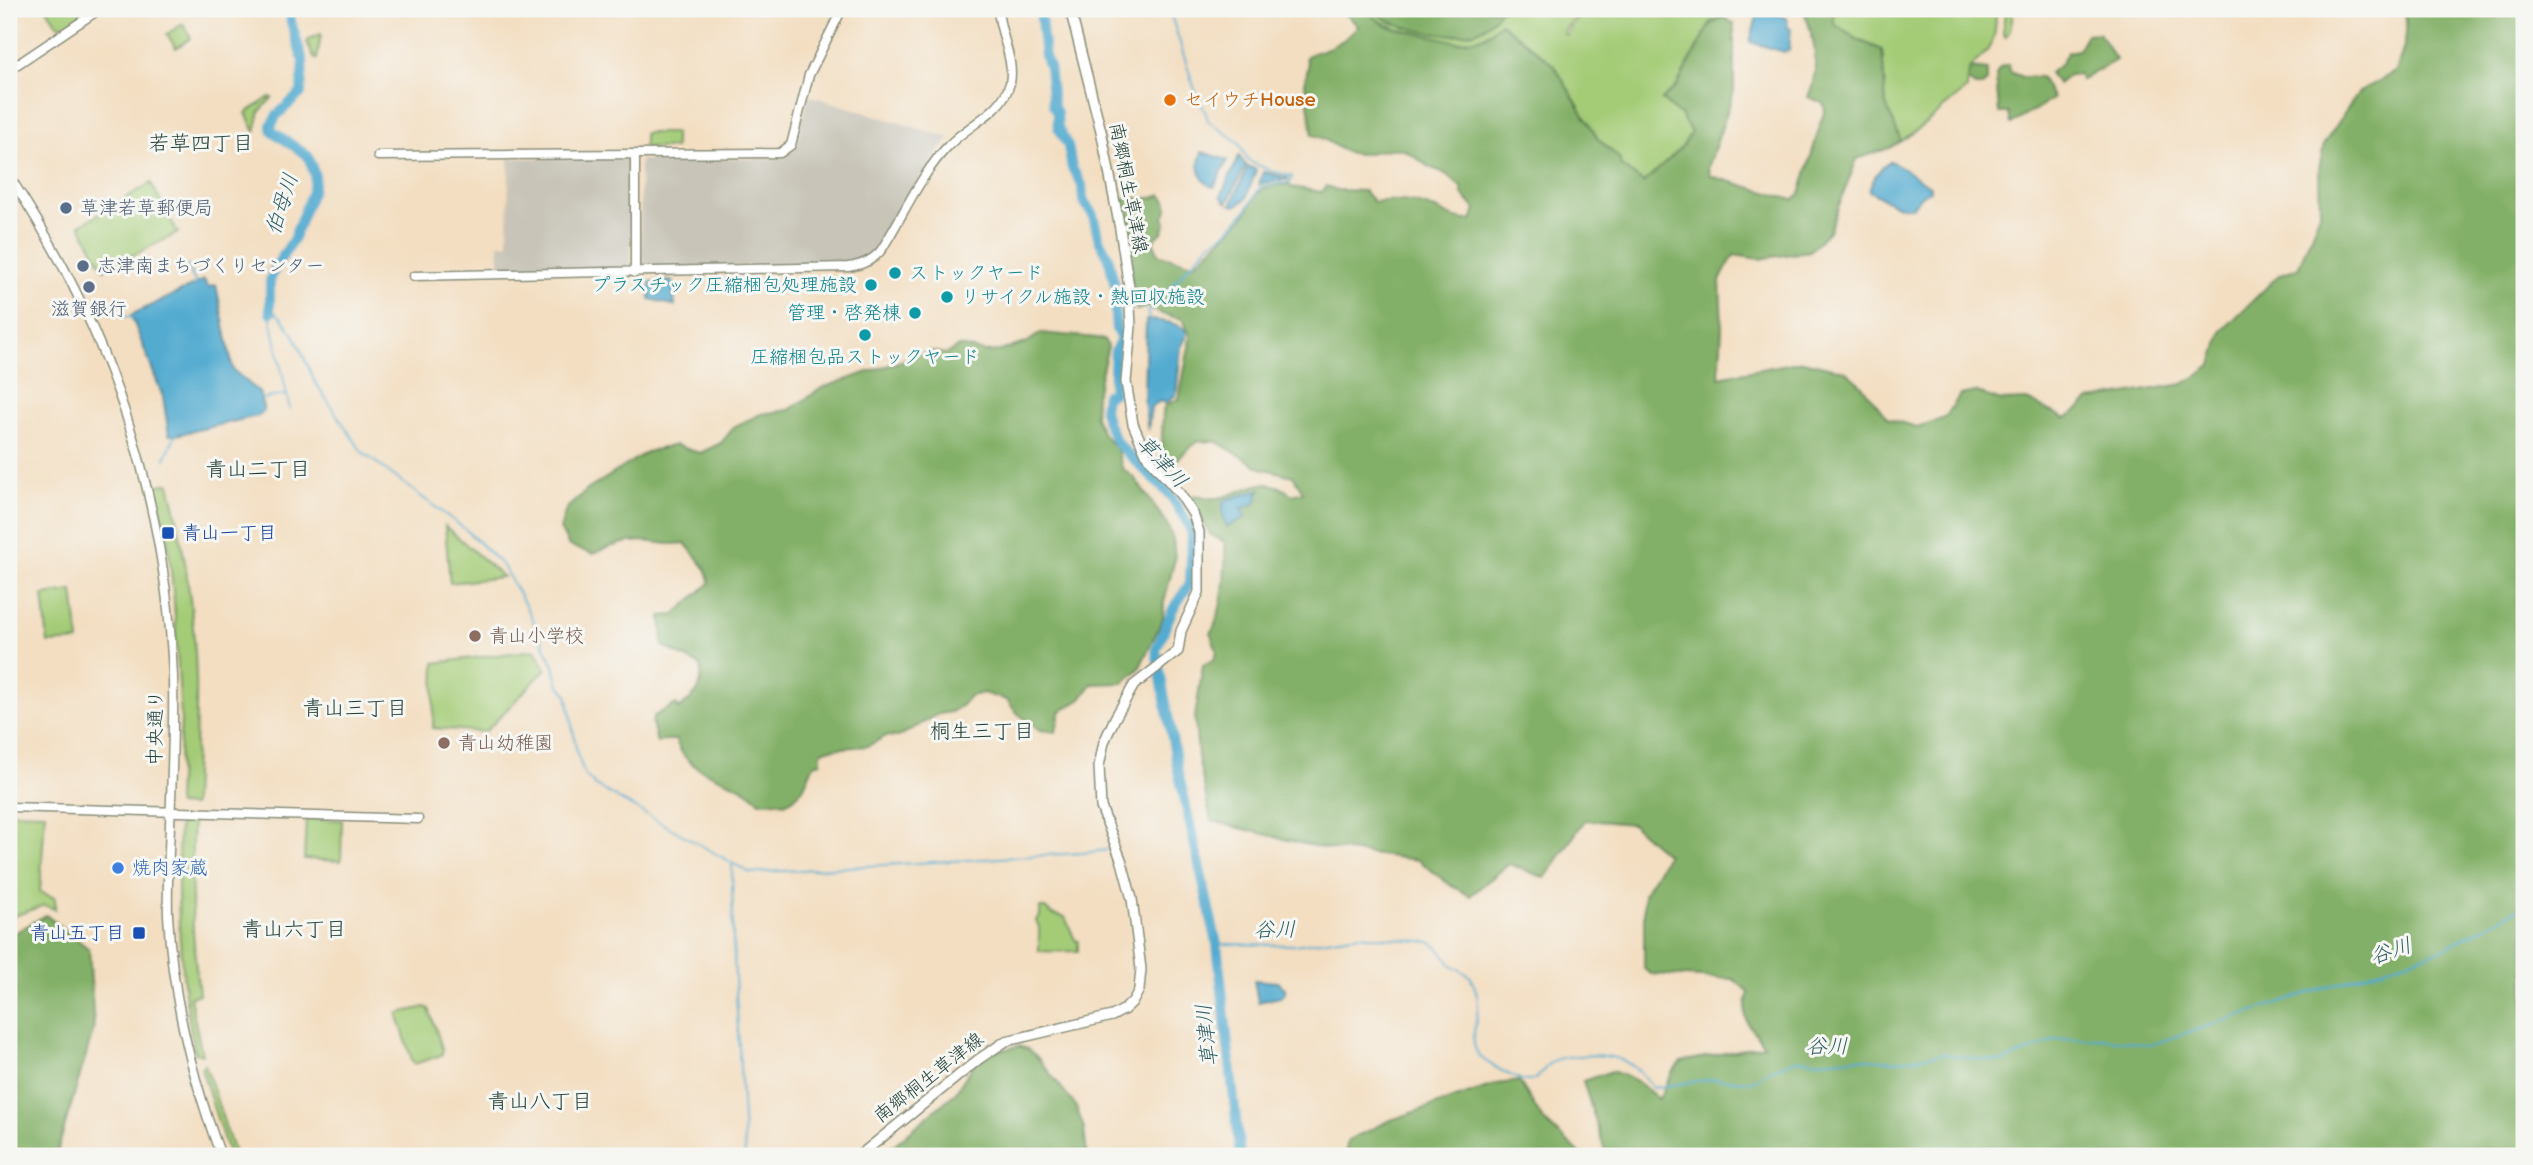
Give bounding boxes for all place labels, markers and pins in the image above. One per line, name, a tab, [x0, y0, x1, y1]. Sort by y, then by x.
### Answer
place label: セイウチHouse	[1184, 89, 1316, 112]
marker: セイウチHouse	[1162, 92, 1178, 108]
place label: 草津若草郵便局	[80, 197, 213, 220]
marker: 草津若草郵便局	[58, 200, 74, 216]
place label: 志津南まちづくりセンター	[97, 255, 324, 278]
marker: 志津南まちづくりセンター	[75, 258, 91, 274]
place label: ストックヤード	[909, 262, 1044, 285]
marker: ストックヤード	[887, 265, 903, 281]
place label: プラスチック圧縮梱包処理施設	[591, 274, 857, 297]
marker: プラスチック圧縮梱包処理施設	[863, 277, 879, 293]
marker: 滋賀銀行	[81, 279, 97, 295]
place label: リサイクル施設・熱回収施設	[961, 286, 1205, 309]
marker: リサイクル施設・熱回収施設	[939, 289, 955, 305]
place label: 滋賀銀行	[51, 298, 127, 321]
place label: 管理・啓発棟	[787, 302, 901, 325]
marker: 管理・啓発棟	[907, 305, 923, 321]
marker: 圧縮梱包品ストックヤード	[857, 327, 873, 343]
place label: 圧縮梱包品ストックヤード	[750, 346, 980, 369]
place label: 青山一丁目	[182, 522, 277, 545]
marker: 青山一丁目	[160, 525, 176, 541]
place label: 青山小学校	[489, 625, 584, 648]
marker: 青山小学校	[467, 628, 483, 644]
place label: 青山幼稚園	[458, 732, 553, 755]
marker: 青山幼稚園	[436, 735, 452, 751]
place label: 焼肉家蔵	[132, 857, 208, 880]
marker: 焼肉家蔵	[110, 860, 126, 876]
place label: 青山五丁目	[30, 922, 125, 945]
marker: 青山五丁目	[131, 925, 147, 941]

